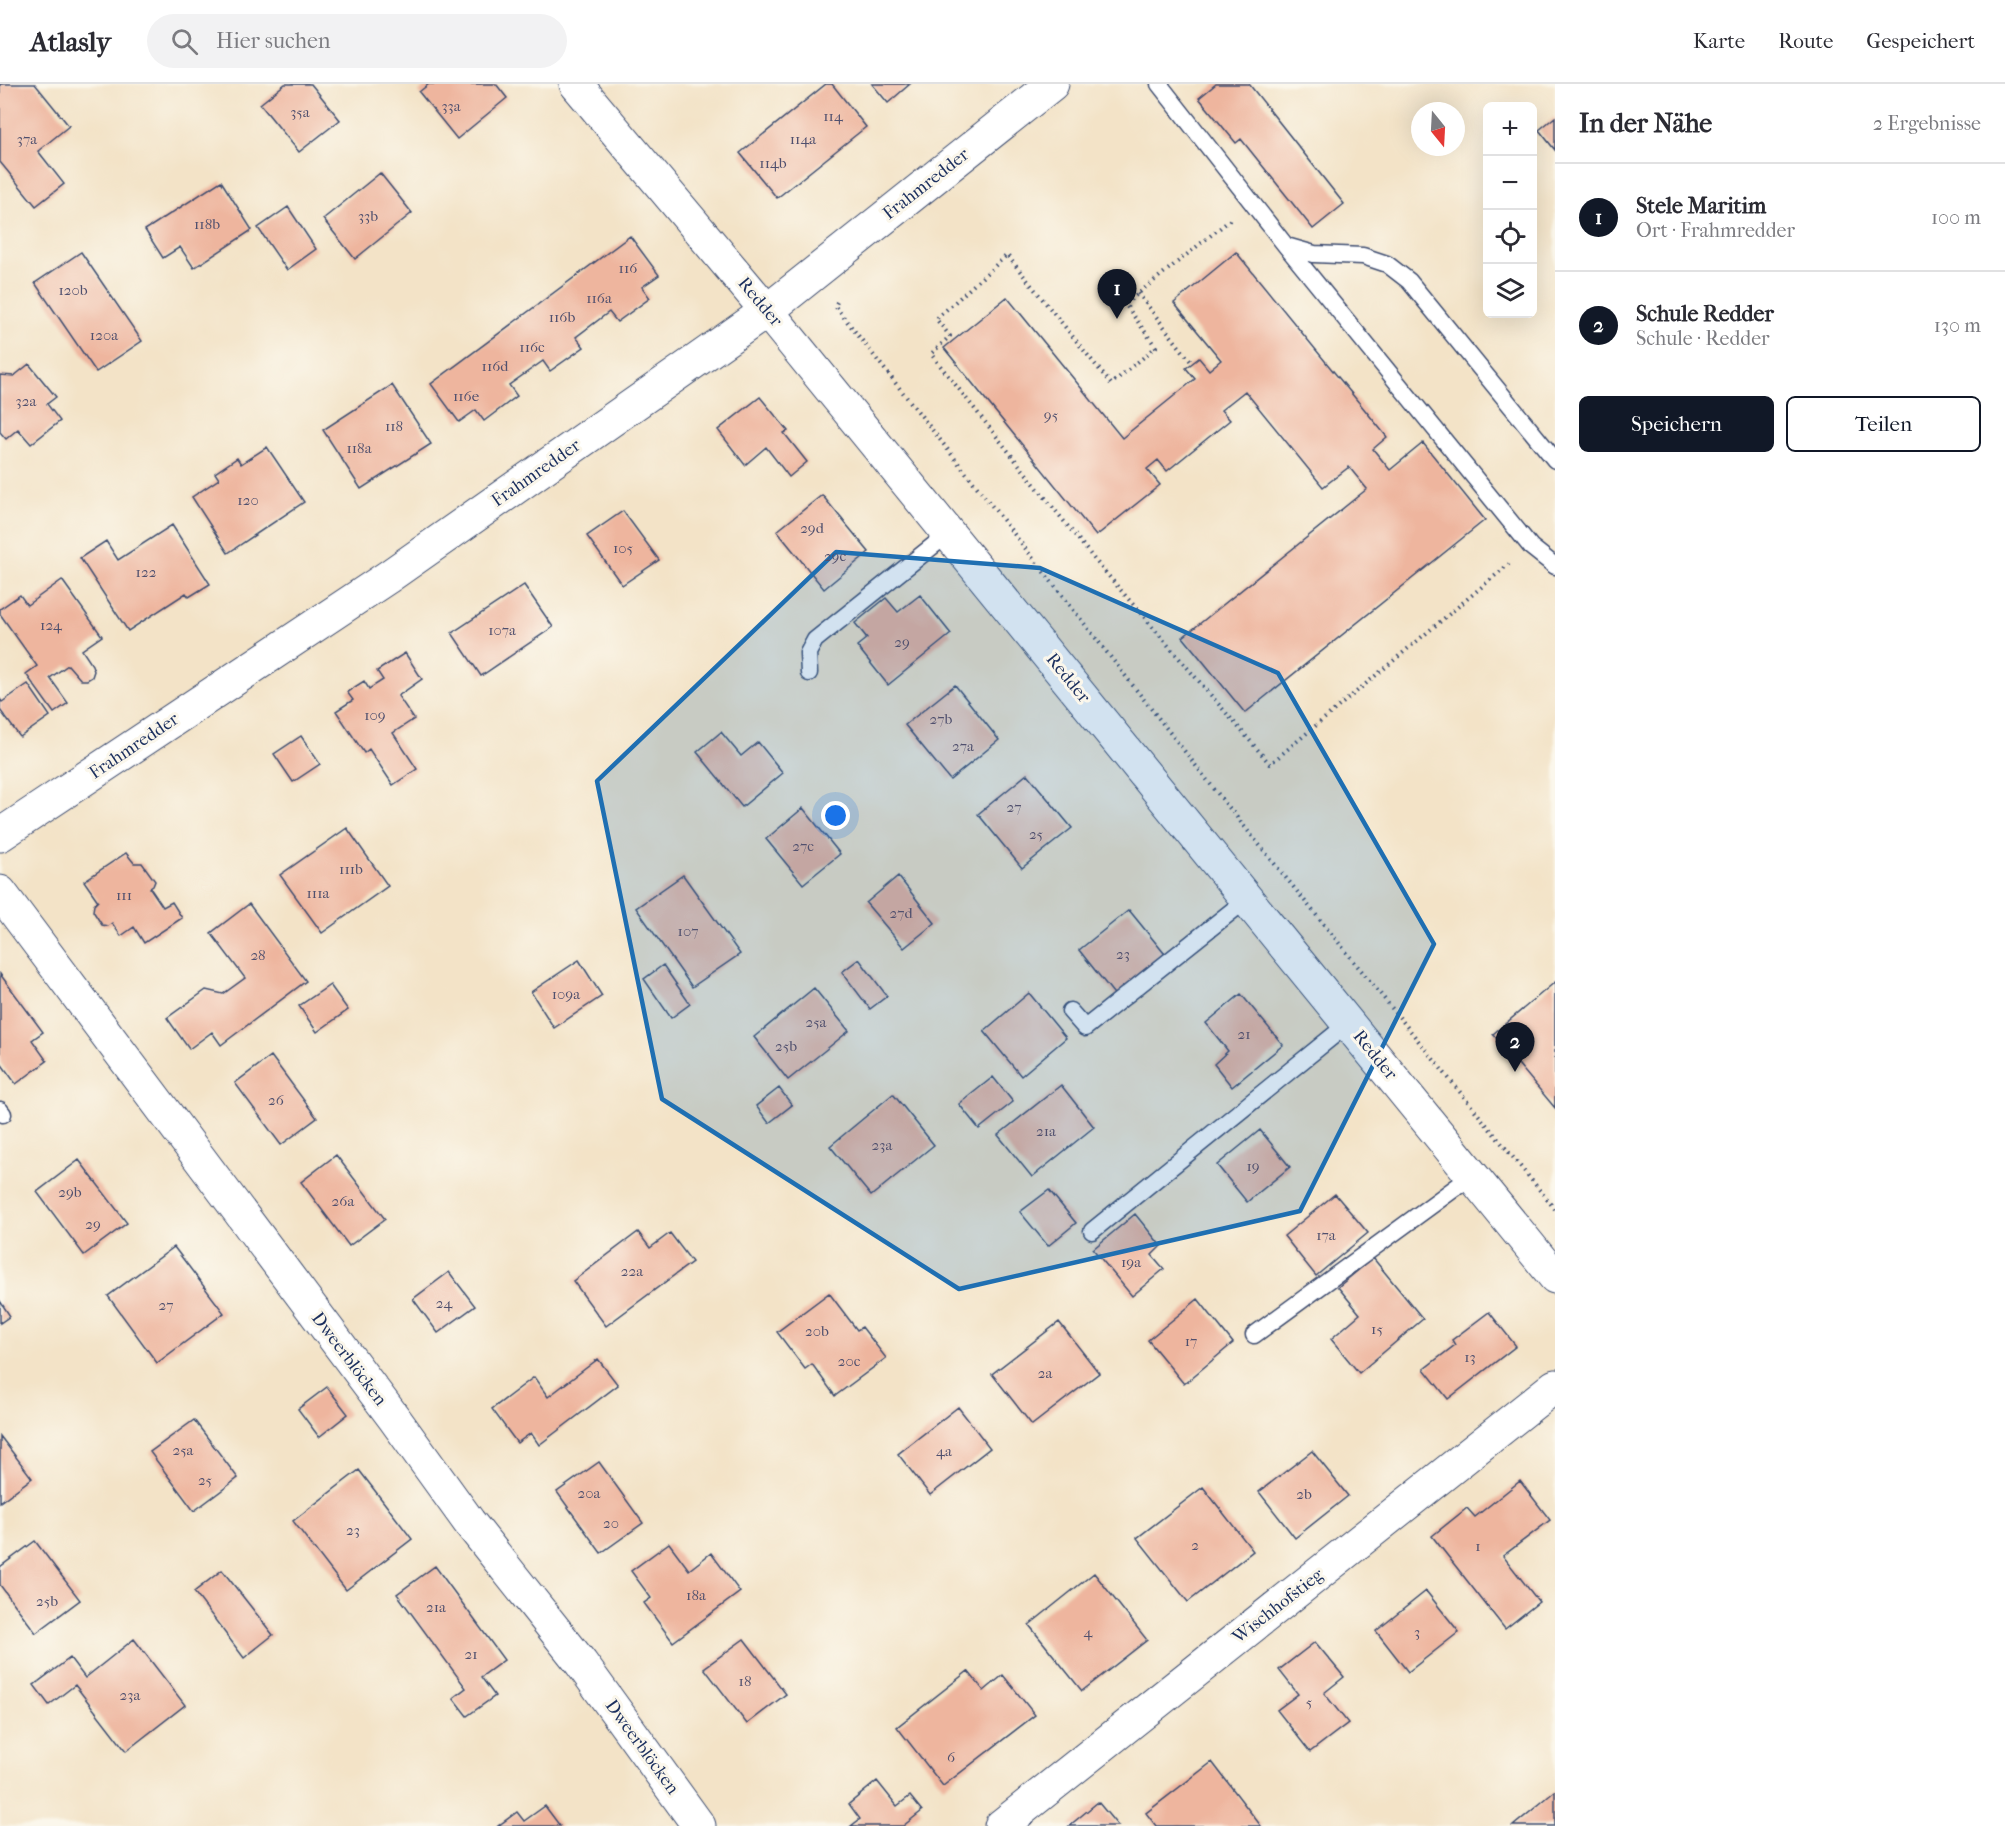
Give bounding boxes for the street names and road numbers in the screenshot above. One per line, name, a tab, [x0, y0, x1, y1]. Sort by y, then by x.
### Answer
street label: Frahmredder	[879, 144, 973, 224]
street label: Redder	[733, 273, 787, 331]
street label: Frahmredder	[488, 435, 585, 511]
street label: Redder	[1042, 649, 1095, 707]
street label: Frahmredder	[85, 708, 183, 784]
street label: Redder	[1349, 1026, 1402, 1084]
street label: Dweerblöcken	[307, 1308, 391, 1410]
street label: Wischhofstieg	[1228, 1564, 1328, 1649]
street label: Dweerblöcken	[601, 1696, 684, 1799]

